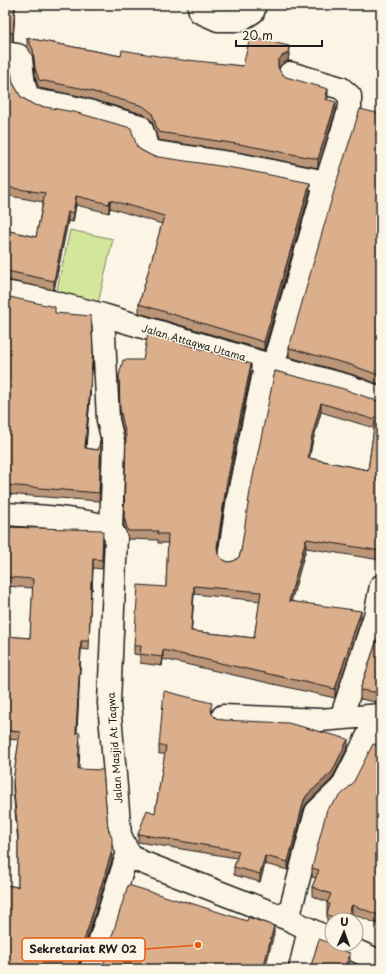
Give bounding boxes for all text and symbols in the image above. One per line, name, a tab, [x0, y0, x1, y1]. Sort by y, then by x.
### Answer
scale bar	[236, 22, 322, 48]
text: 20 m	[242, 26, 273, 44]
street label: Jalan Attaqwa Utama	[140, 320, 249, 364]
street label: Jalan Masjid At Taqwa	[103, 691, 125, 804]
north arrow	[324, 912, 364, 952]
text: U	[340, 913, 349, 930]
callout: Sekretariat RW 02	[22, 938, 145, 961]
text: Sekretariat RW 02	[29, 940, 137, 957]

